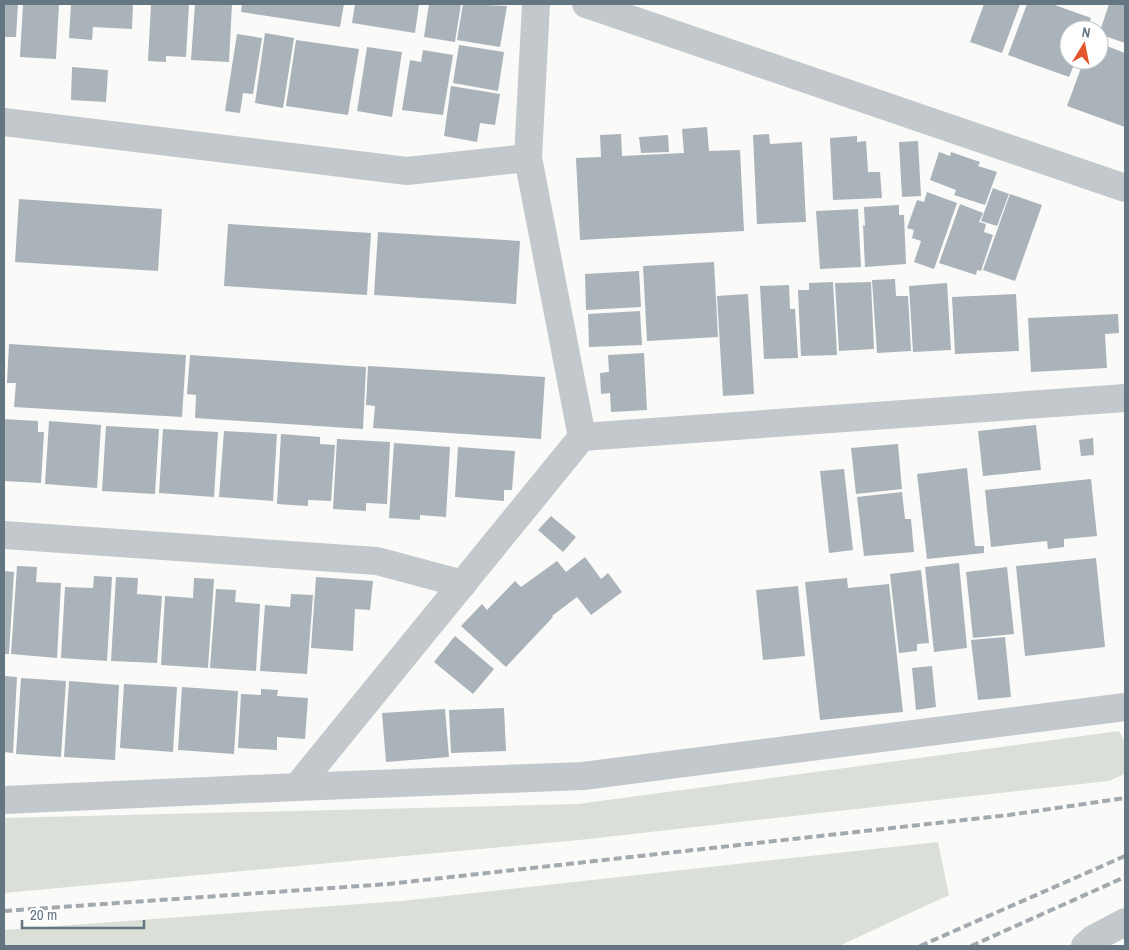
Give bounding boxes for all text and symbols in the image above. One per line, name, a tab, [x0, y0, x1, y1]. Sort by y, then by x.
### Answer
north arrow	[1059, 20, 1109, 70]
text: N	[1081, 23, 1092, 42]
scale bar	[22, 898, 145, 930]
text: 20 m	[30, 904, 57, 925]

